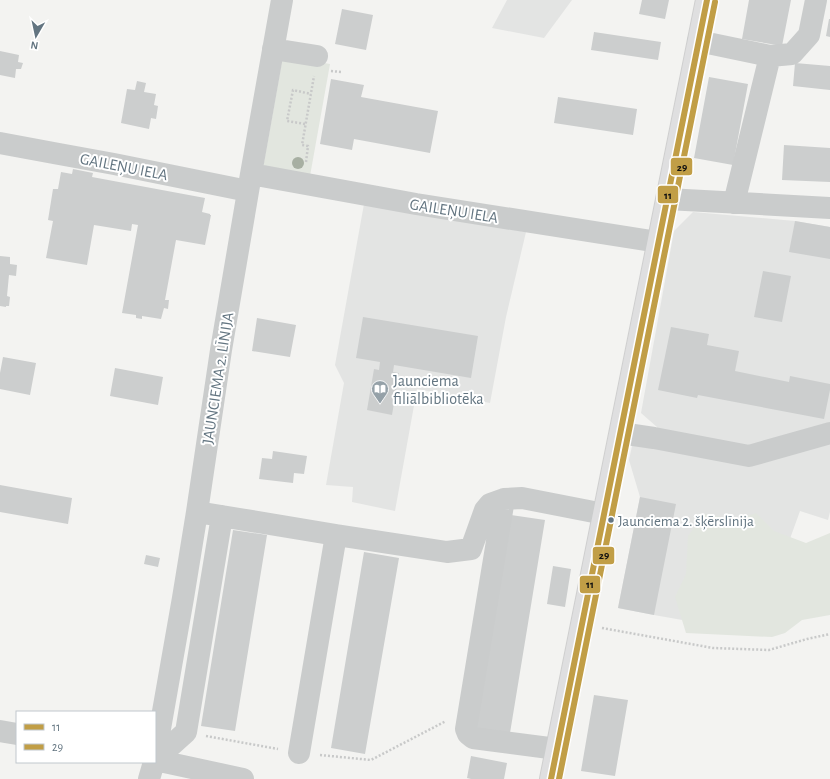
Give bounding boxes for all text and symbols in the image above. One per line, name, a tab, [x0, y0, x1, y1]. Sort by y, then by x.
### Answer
north arrow	[16, 16, 56, 56]
text: N	[30, 39, 39, 51]
street label: GAILEŅU IELA	[78, 151, 169, 185]
line badge: 29	[670, 157, 693, 176]
text: 29	[677, 162, 687, 173]
line badge: 11	[657, 185, 679, 204]
text: 11	[664, 190, 672, 201]
street label: GAILEŅU IELA	[408, 196, 499, 228]
street label: JAUNCIEMA 2. LĪNIJA	[199, 311, 236, 445]
place label: Jaunciema filiālbibliotēka	[393, 373, 484, 407]
library icon: Jaunciema filiālbibliotēka	[370, 379, 390, 404]
place label: Jaunciema 2. šķērslīnija	[618, 514, 754, 530]
marker: Jaunciema 2. šķērslīnija	[606, 515, 616, 525]
line badge: 29	[592, 546, 615, 565]
text: 29	[599, 550, 609, 561]
line badge: 11	[579, 575, 601, 594]
text: 11	[586, 579, 594, 590]
legend	[16, 711, 156, 763]
text: 11	[52, 721, 60, 733]
text: 29	[52, 741, 63, 753]

